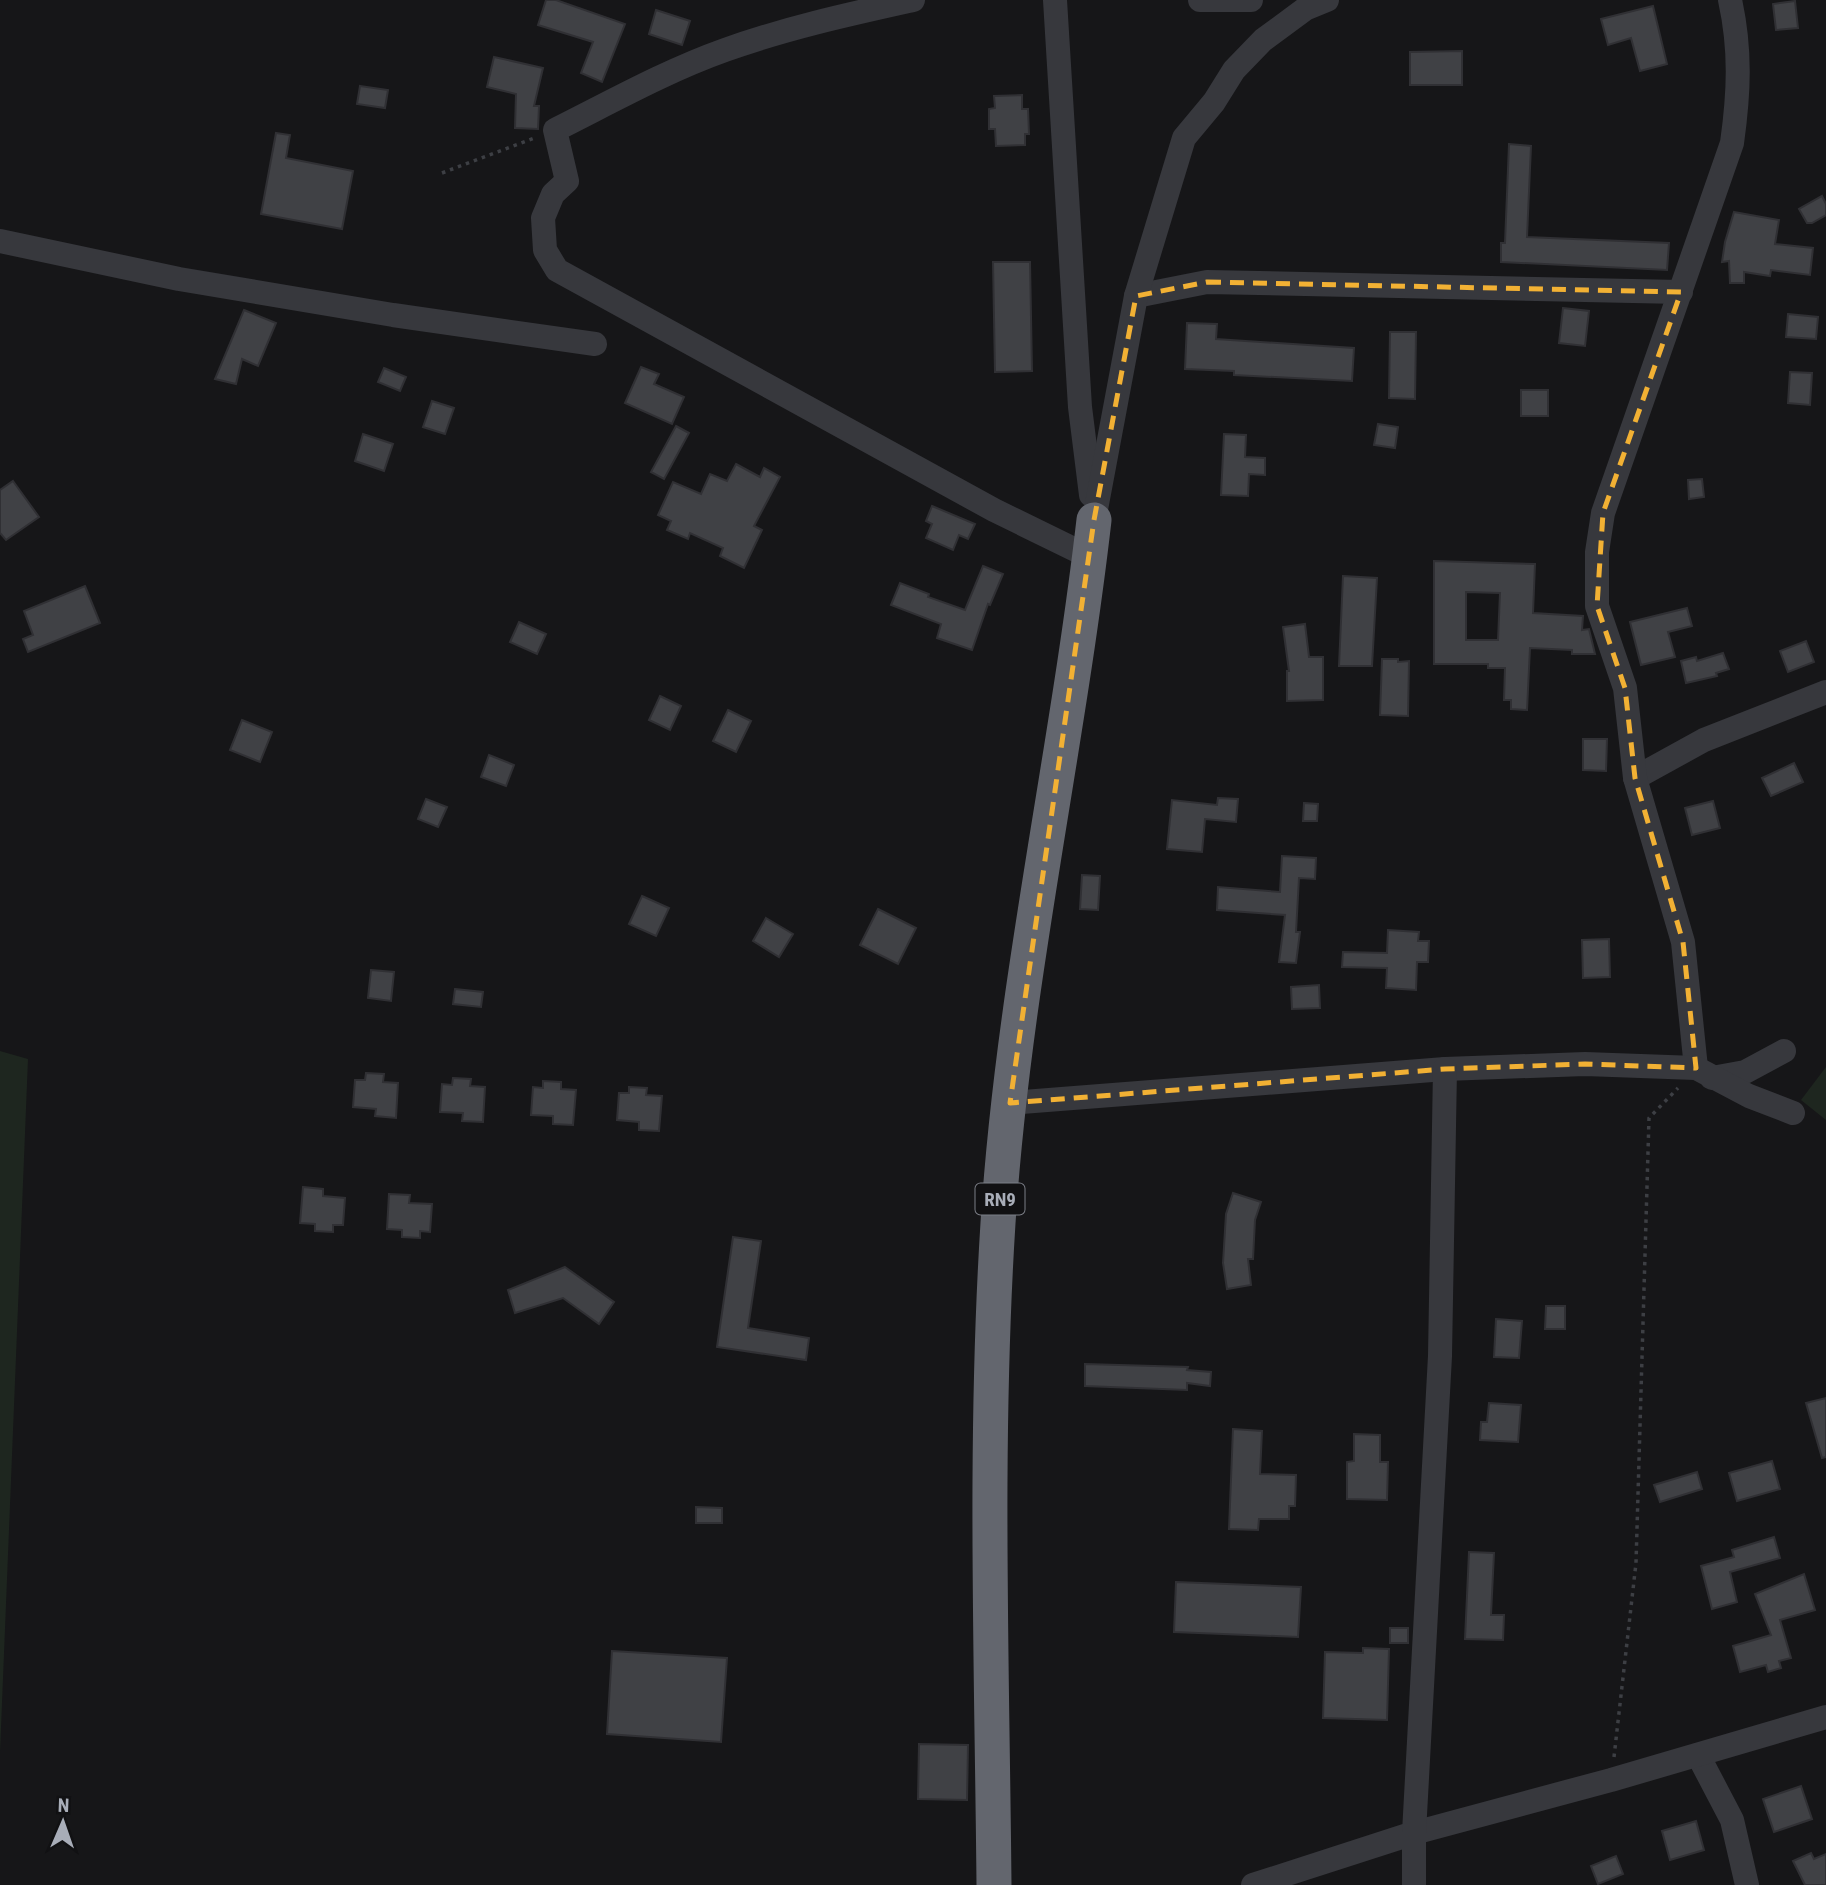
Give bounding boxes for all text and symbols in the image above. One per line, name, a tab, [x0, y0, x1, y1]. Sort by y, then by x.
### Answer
road number: RN9	[976, 1184, 1024, 1214]
north arrow	[28, 1787, 98, 1857]
text: N	[57, 1794, 70, 1817]

